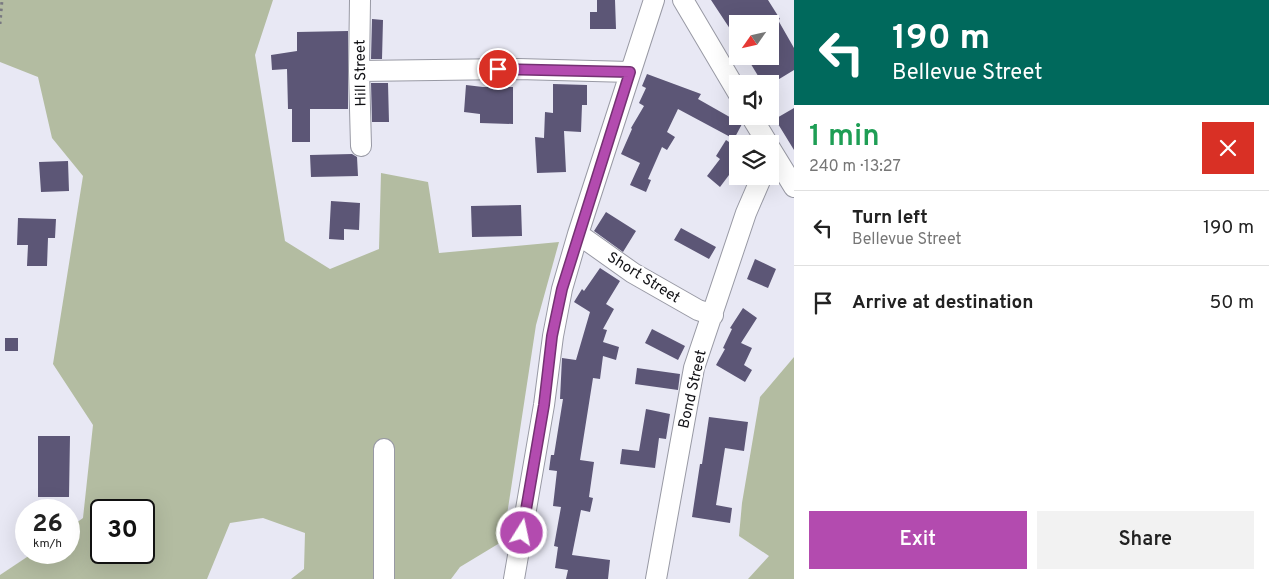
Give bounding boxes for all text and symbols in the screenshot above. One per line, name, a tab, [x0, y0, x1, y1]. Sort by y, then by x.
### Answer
north arrow	[729, 15, 779, 65]
map controls	[729, 15, 779, 185]
text: 190 m	[892, 17, 990, 61]
icon: left	[809, 20, 874, 85]
street label: Hill Street	[351, 39, 372, 107]
pin	[477, 48, 519, 90]
icon: arrive	[484, 55, 512, 83]
text: Bellevue Street	[892, 60, 1043, 87]
button: sound	[729, 75, 779, 125]
text: 1 min	[809, 119, 880, 156]
button: close	[1202, 122, 1254, 174]
button: layers	[729, 135, 779, 185]
text: 240 m · 13:27	[809, 157, 901, 177]
text: Turn left	[852, 206, 928, 230]
icon: left	[809, 214, 837, 242]
text: 190 m	[1203, 216, 1254, 240]
text: Bellevue Street	[852, 230, 961, 250]
street label: Short Street	[603, 248, 683, 308]
icon: arrive	[809, 289, 837, 317]
text: Arrive at destination	[852, 291, 1033, 315]
text: 50 m	[1209, 291, 1254, 315]
street label: Bond Street	[675, 348, 712, 431]
speed limit sign: 30	[90, 499, 155, 564]
position arrow	[495, 506, 547, 558]
text: 26	[32, 509, 63, 541]
button: Exit	[809, 511, 1027, 569]
button: Share	[1037, 511, 1254, 569]
text: km/h	[33, 536, 62, 552]

